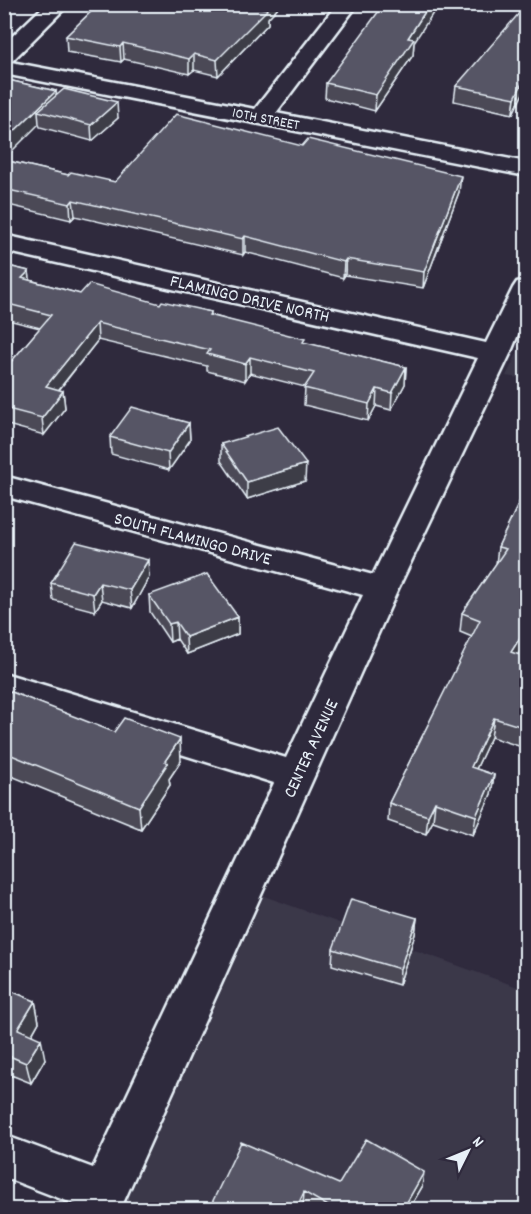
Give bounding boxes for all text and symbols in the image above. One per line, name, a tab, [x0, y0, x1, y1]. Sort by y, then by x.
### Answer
street label: 10TH STREET	[230, 103, 301, 137]
street label: FLAMINGO DRIVE NORTH	[167, 270, 332, 331]
street label: SOUTH FLAMINGO DRIVE	[111, 507, 274, 573]
street label: CENTER AVENUE	[278, 695, 346, 803]
north arrow	[438, 1121, 498, 1181]
text: N	[466, 1132, 488, 1153]

